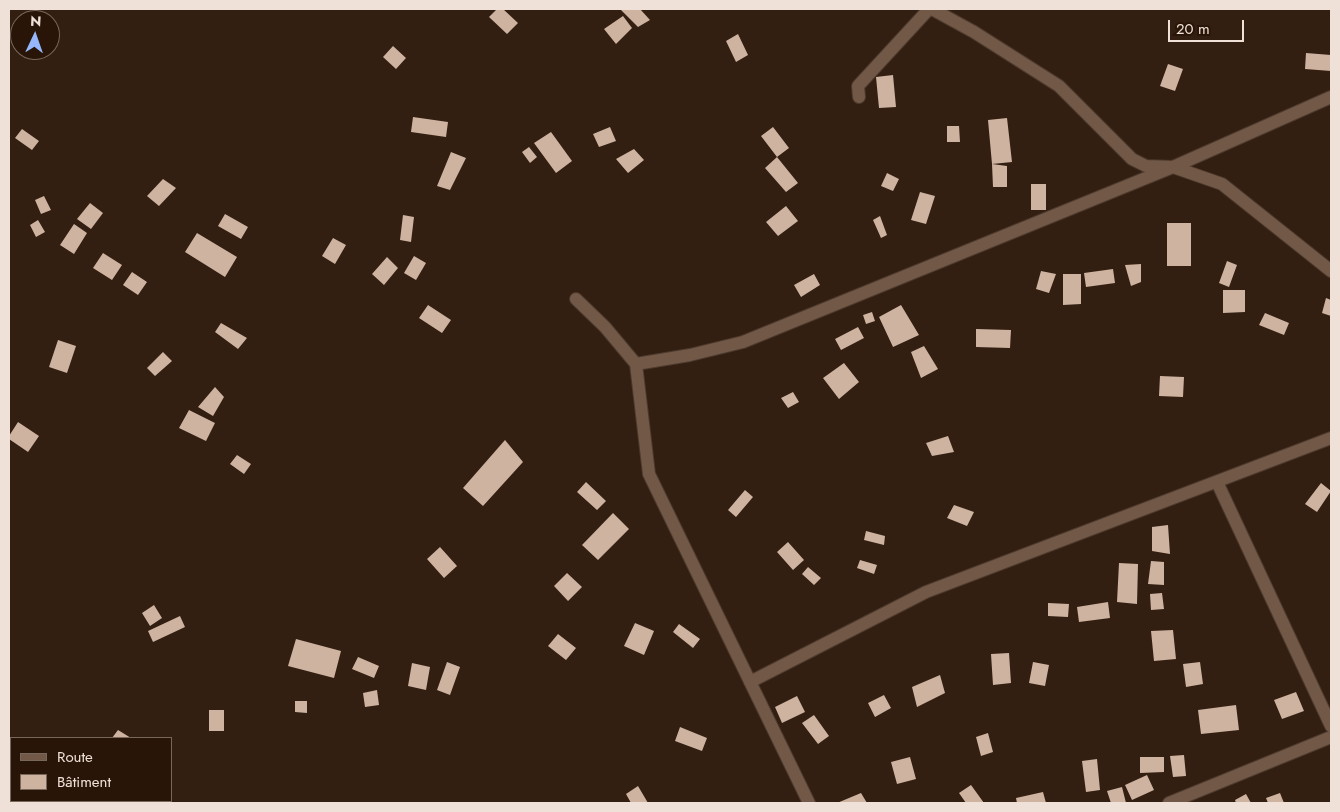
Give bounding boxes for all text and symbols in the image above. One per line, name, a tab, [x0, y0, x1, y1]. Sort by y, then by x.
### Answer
north arrow	[10, 10, 60, 60]
scale bar	[1170, 10, 1246, 42]
text: N	[30, 11, 42, 31]
text: 20 m	[1176, 18, 1210, 40]
legend	[10, 737, 172, 802]
text: Route	[57, 746, 93, 768]
text: Bâtiment	[57, 771, 111, 793]

